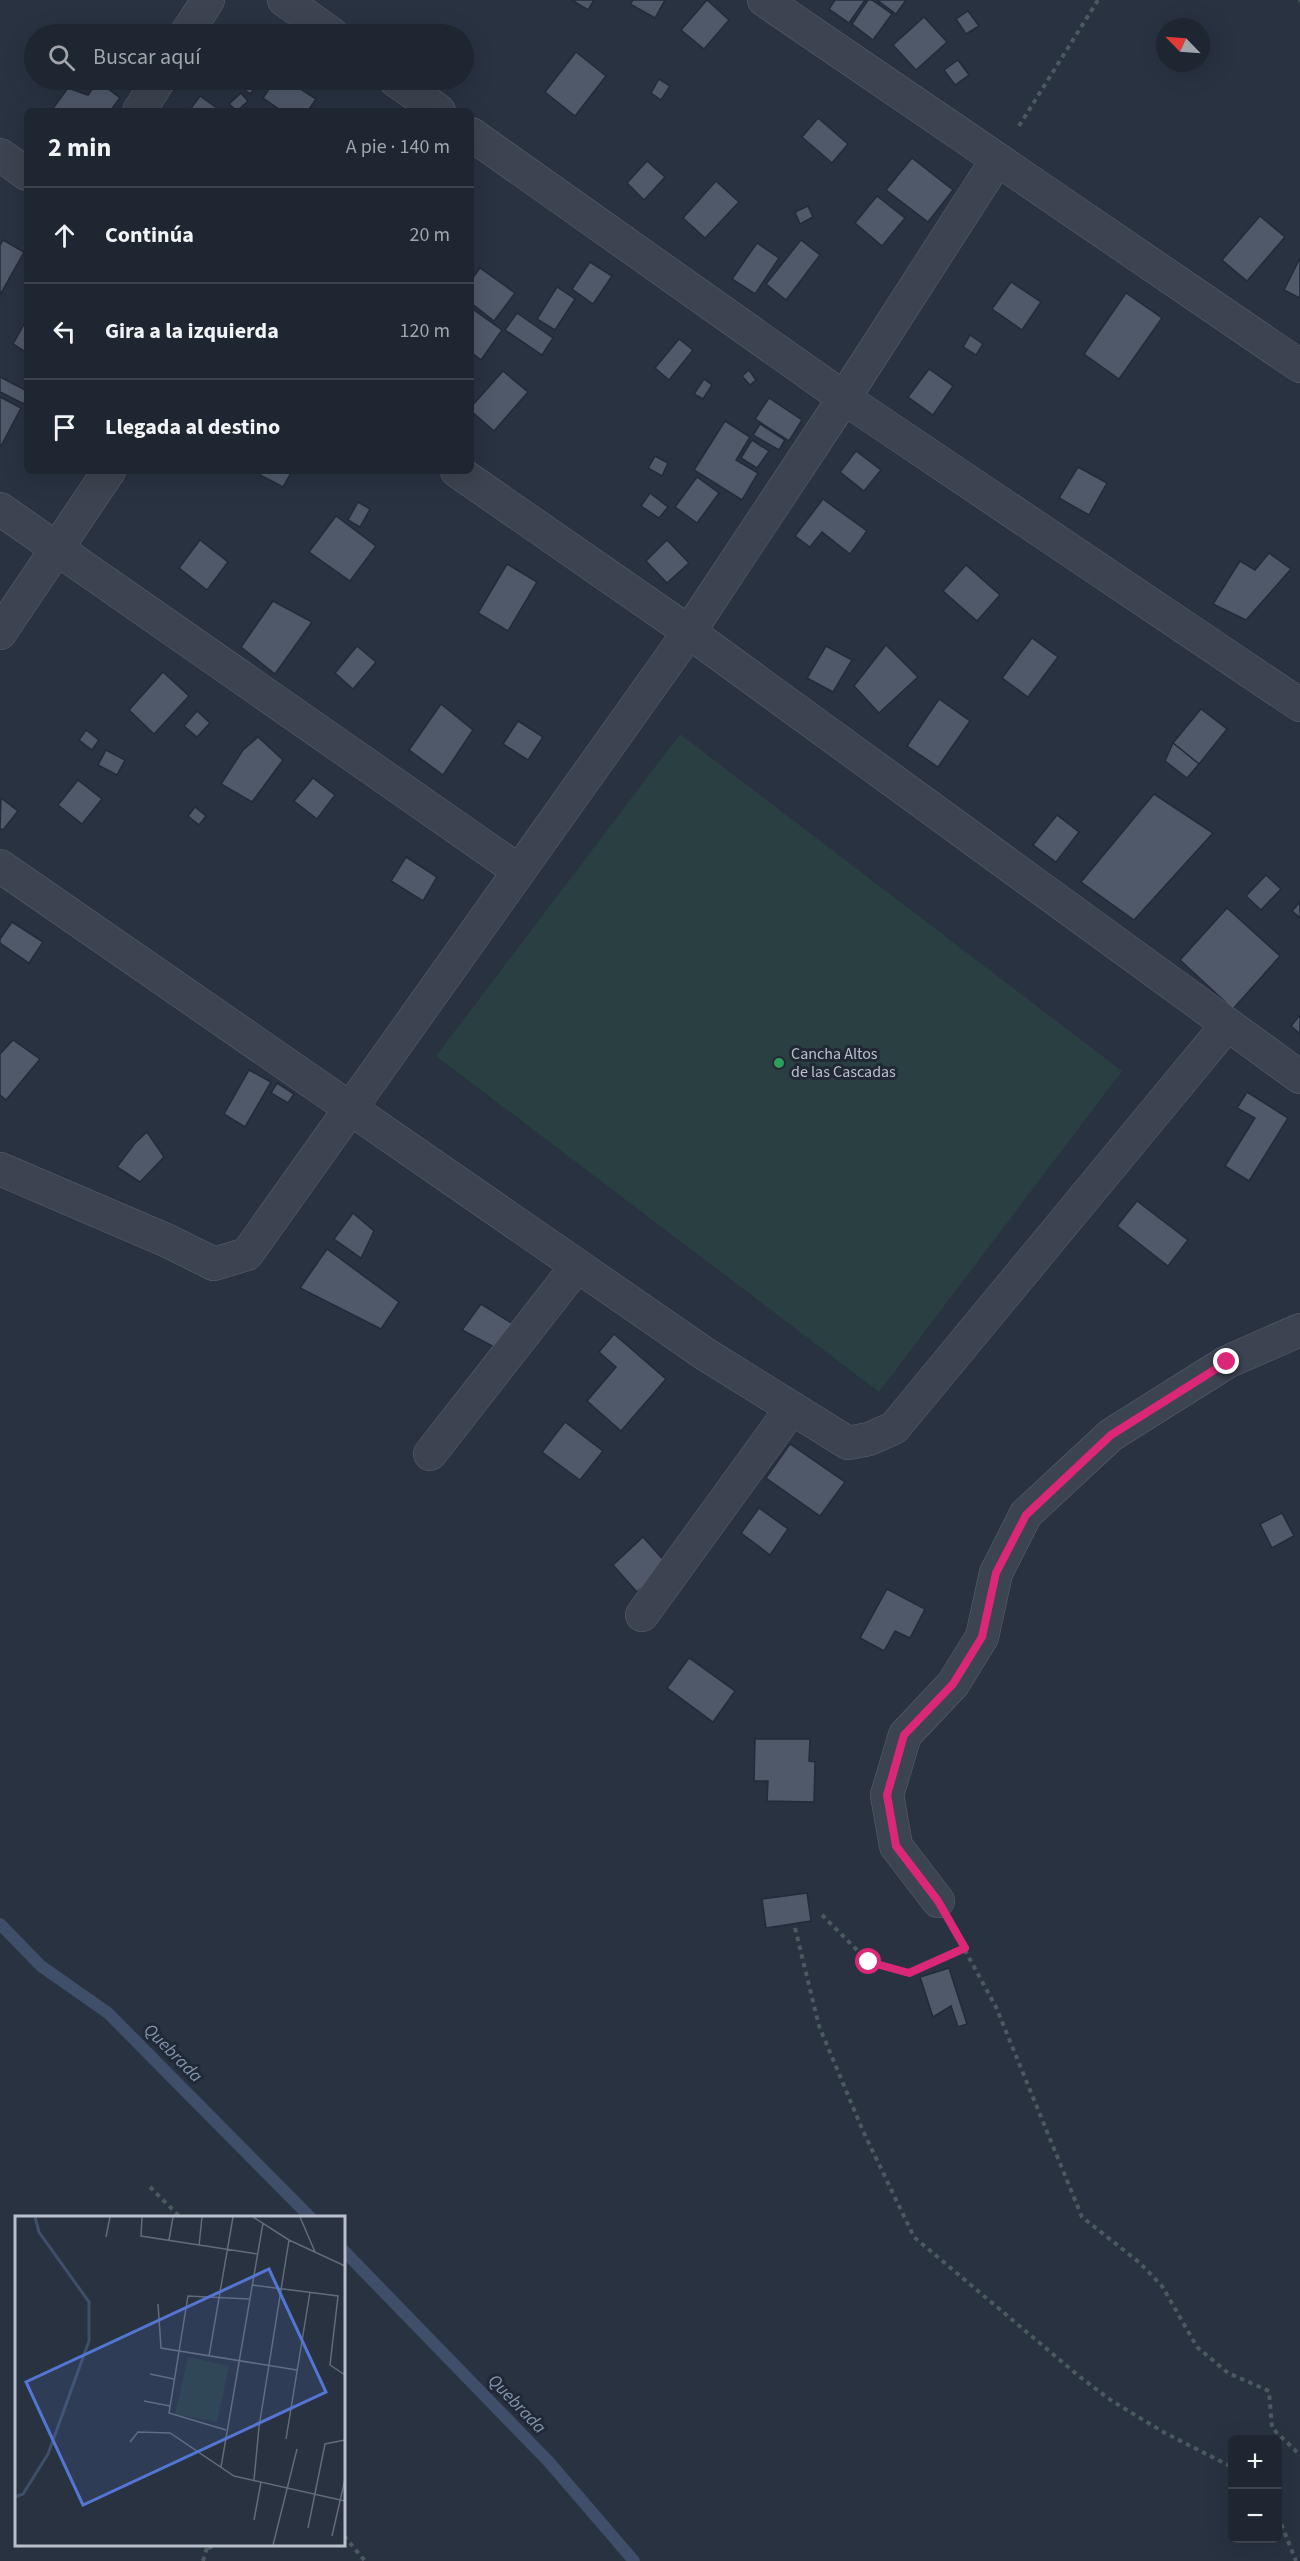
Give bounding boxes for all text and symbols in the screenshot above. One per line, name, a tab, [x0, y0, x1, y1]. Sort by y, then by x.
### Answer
north arrow	[1156, 18, 1210, 72]
search box	[24, 24, 474, 90]
icon: search	[45, 41, 78, 74]
text: Buscar aquí	[93, 41, 201, 73]
text: 2 min	[48, 129, 111, 166]
text: A pie · 140 m	[346, 133, 450, 161]
icon: ahead	[48, 219, 81, 252]
text: Continúa	[105, 219, 194, 251]
text: 20 m	[410, 221, 450, 249]
icon: left	[48, 315, 81, 348]
text: Gira a la izquierda	[105, 315, 279, 347]
text: 120 m	[400, 317, 450, 345]
icon: arrive	[48, 411, 81, 444]
text: Llegada al destino	[105, 411, 280, 443]
place label: Cancha Altos de las Cascadas	[791, 1043, 896, 1083]
marker: Cancha Altos de las Cascadas	[772, 1056, 786, 1070]
route end	[1213, 1348, 1239, 1374]
route start	[855, 1948, 881, 1974]
water label: Quebrada	[138, 2018, 208, 2088]
inset map	[15, 2216, 345, 2546]
water label: Quebrada	[482, 2369, 552, 2440]
map controls	[1228, 2435, 1282, 2543]
button: +	[1228, 2435, 1282, 2489]
button: −	[1228, 2489, 1282, 2543]

